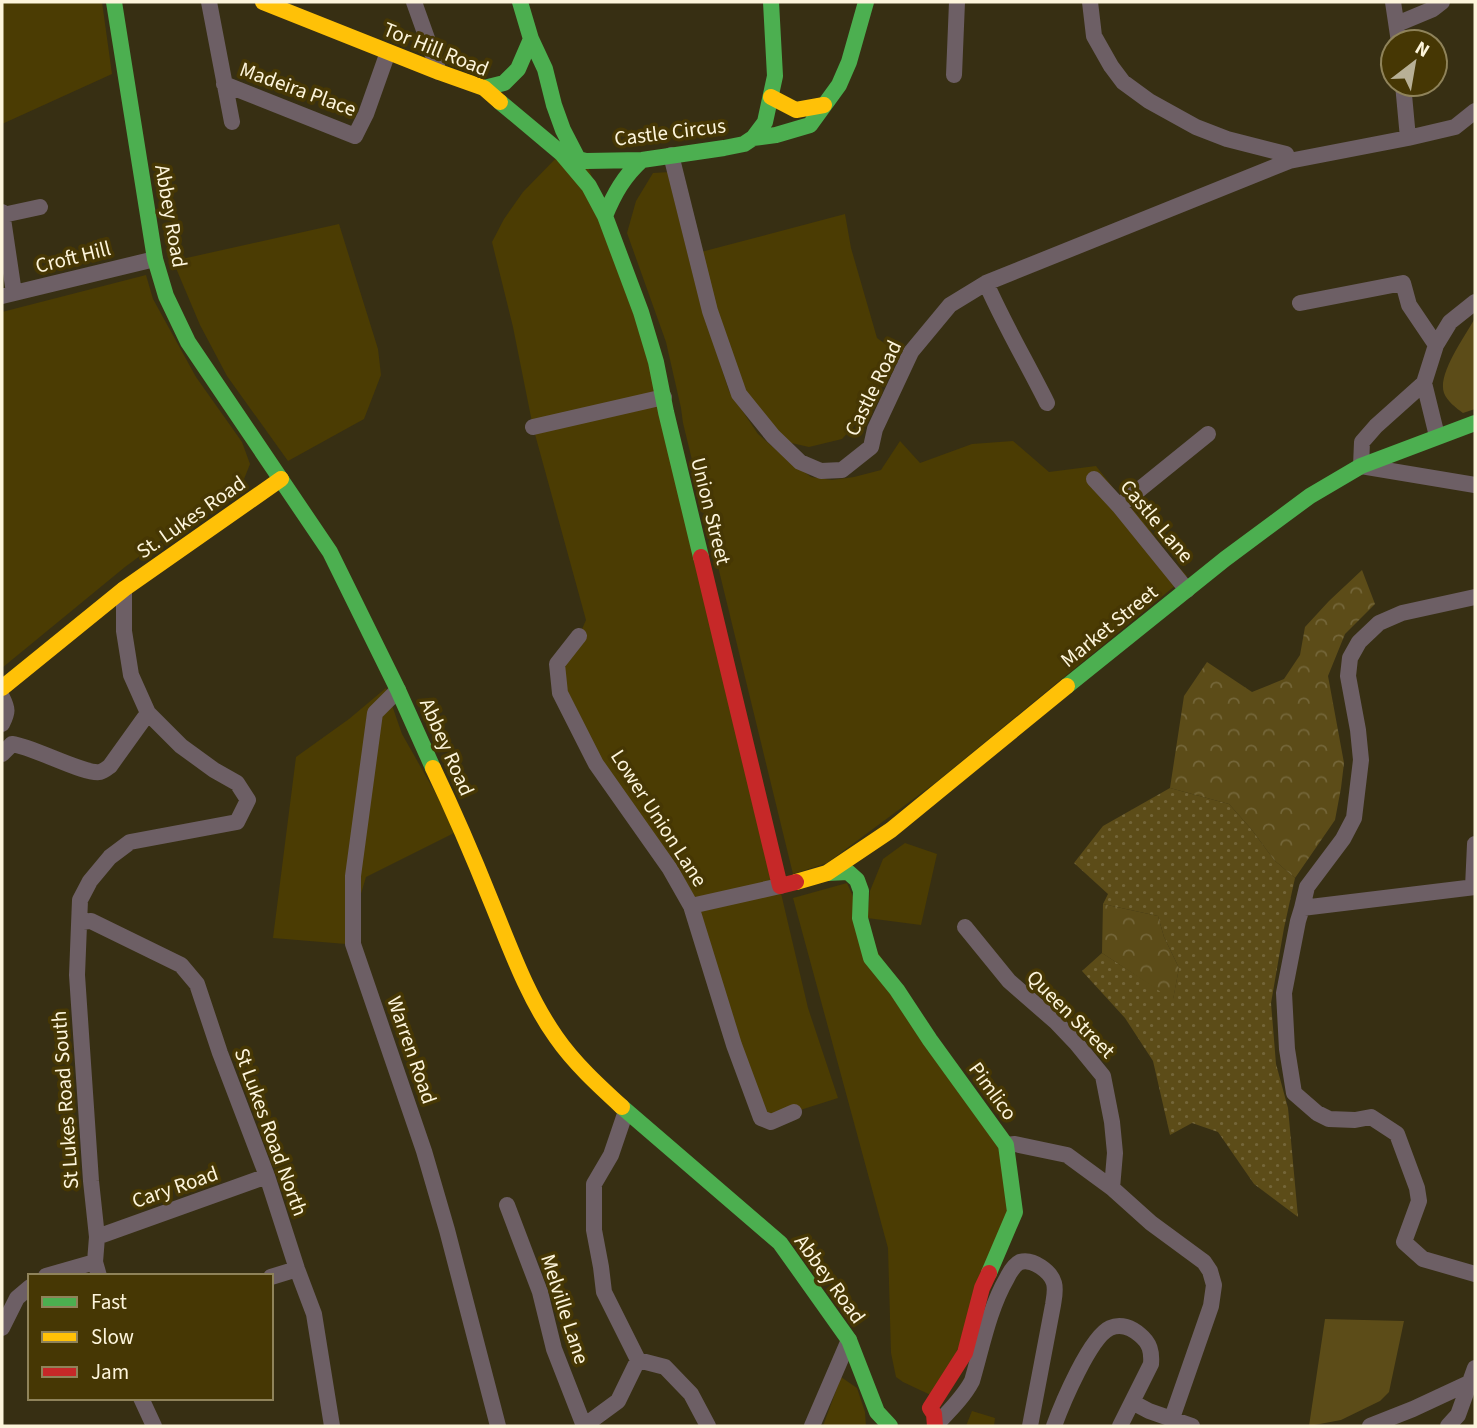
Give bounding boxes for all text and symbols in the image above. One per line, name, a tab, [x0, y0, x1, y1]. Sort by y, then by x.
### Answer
street label: Tor Hill Road	[379, 14, 493, 84]
north arrow	[1379, 28, 1449, 98]
text: N	[1410, 35, 1434, 65]
street label: Madeira Place	[236, 54, 360, 124]
street label: Castle Circus	[613, 110, 728, 154]
street label: Abbey Road	[147, 162, 195, 270]
street label: Croft Hill	[32, 233, 114, 281]
street label: Castle Road	[837, 335, 909, 441]
street label: Union Street	[683, 454, 739, 568]
street label: St. Lukes Road	[130, 468, 252, 566]
street label: Castle Lane	[1113, 473, 1201, 569]
street label: Market Street	[1054, 577, 1164, 675]
street label: Abbey Road	[412, 693, 482, 801]
street label: Lower Union Lane	[603, 744, 715, 892]
street label: Queen Street	[1020, 963, 1122, 1065]
street label: Warren Road	[380, 992, 444, 1108]
street label: St Lukes Road South	[44, 1010, 86, 1190]
street label: St Lukes Road North	[227, 1044, 315, 1220]
street label: Pimlico	[962, 1056, 1024, 1126]
street label: Cary Road	[128, 1158, 222, 1216]
street label: Abbey Road	[787, 1228, 873, 1330]
street label: Melville Lane	[533, 1250, 597, 1368]
legend	[28, 1274, 273, 1400]
text: Fast	[91, 1287, 127, 1317]
text: Slow	[91, 1322, 134, 1352]
text: Jam	[91, 1357, 129, 1387]

